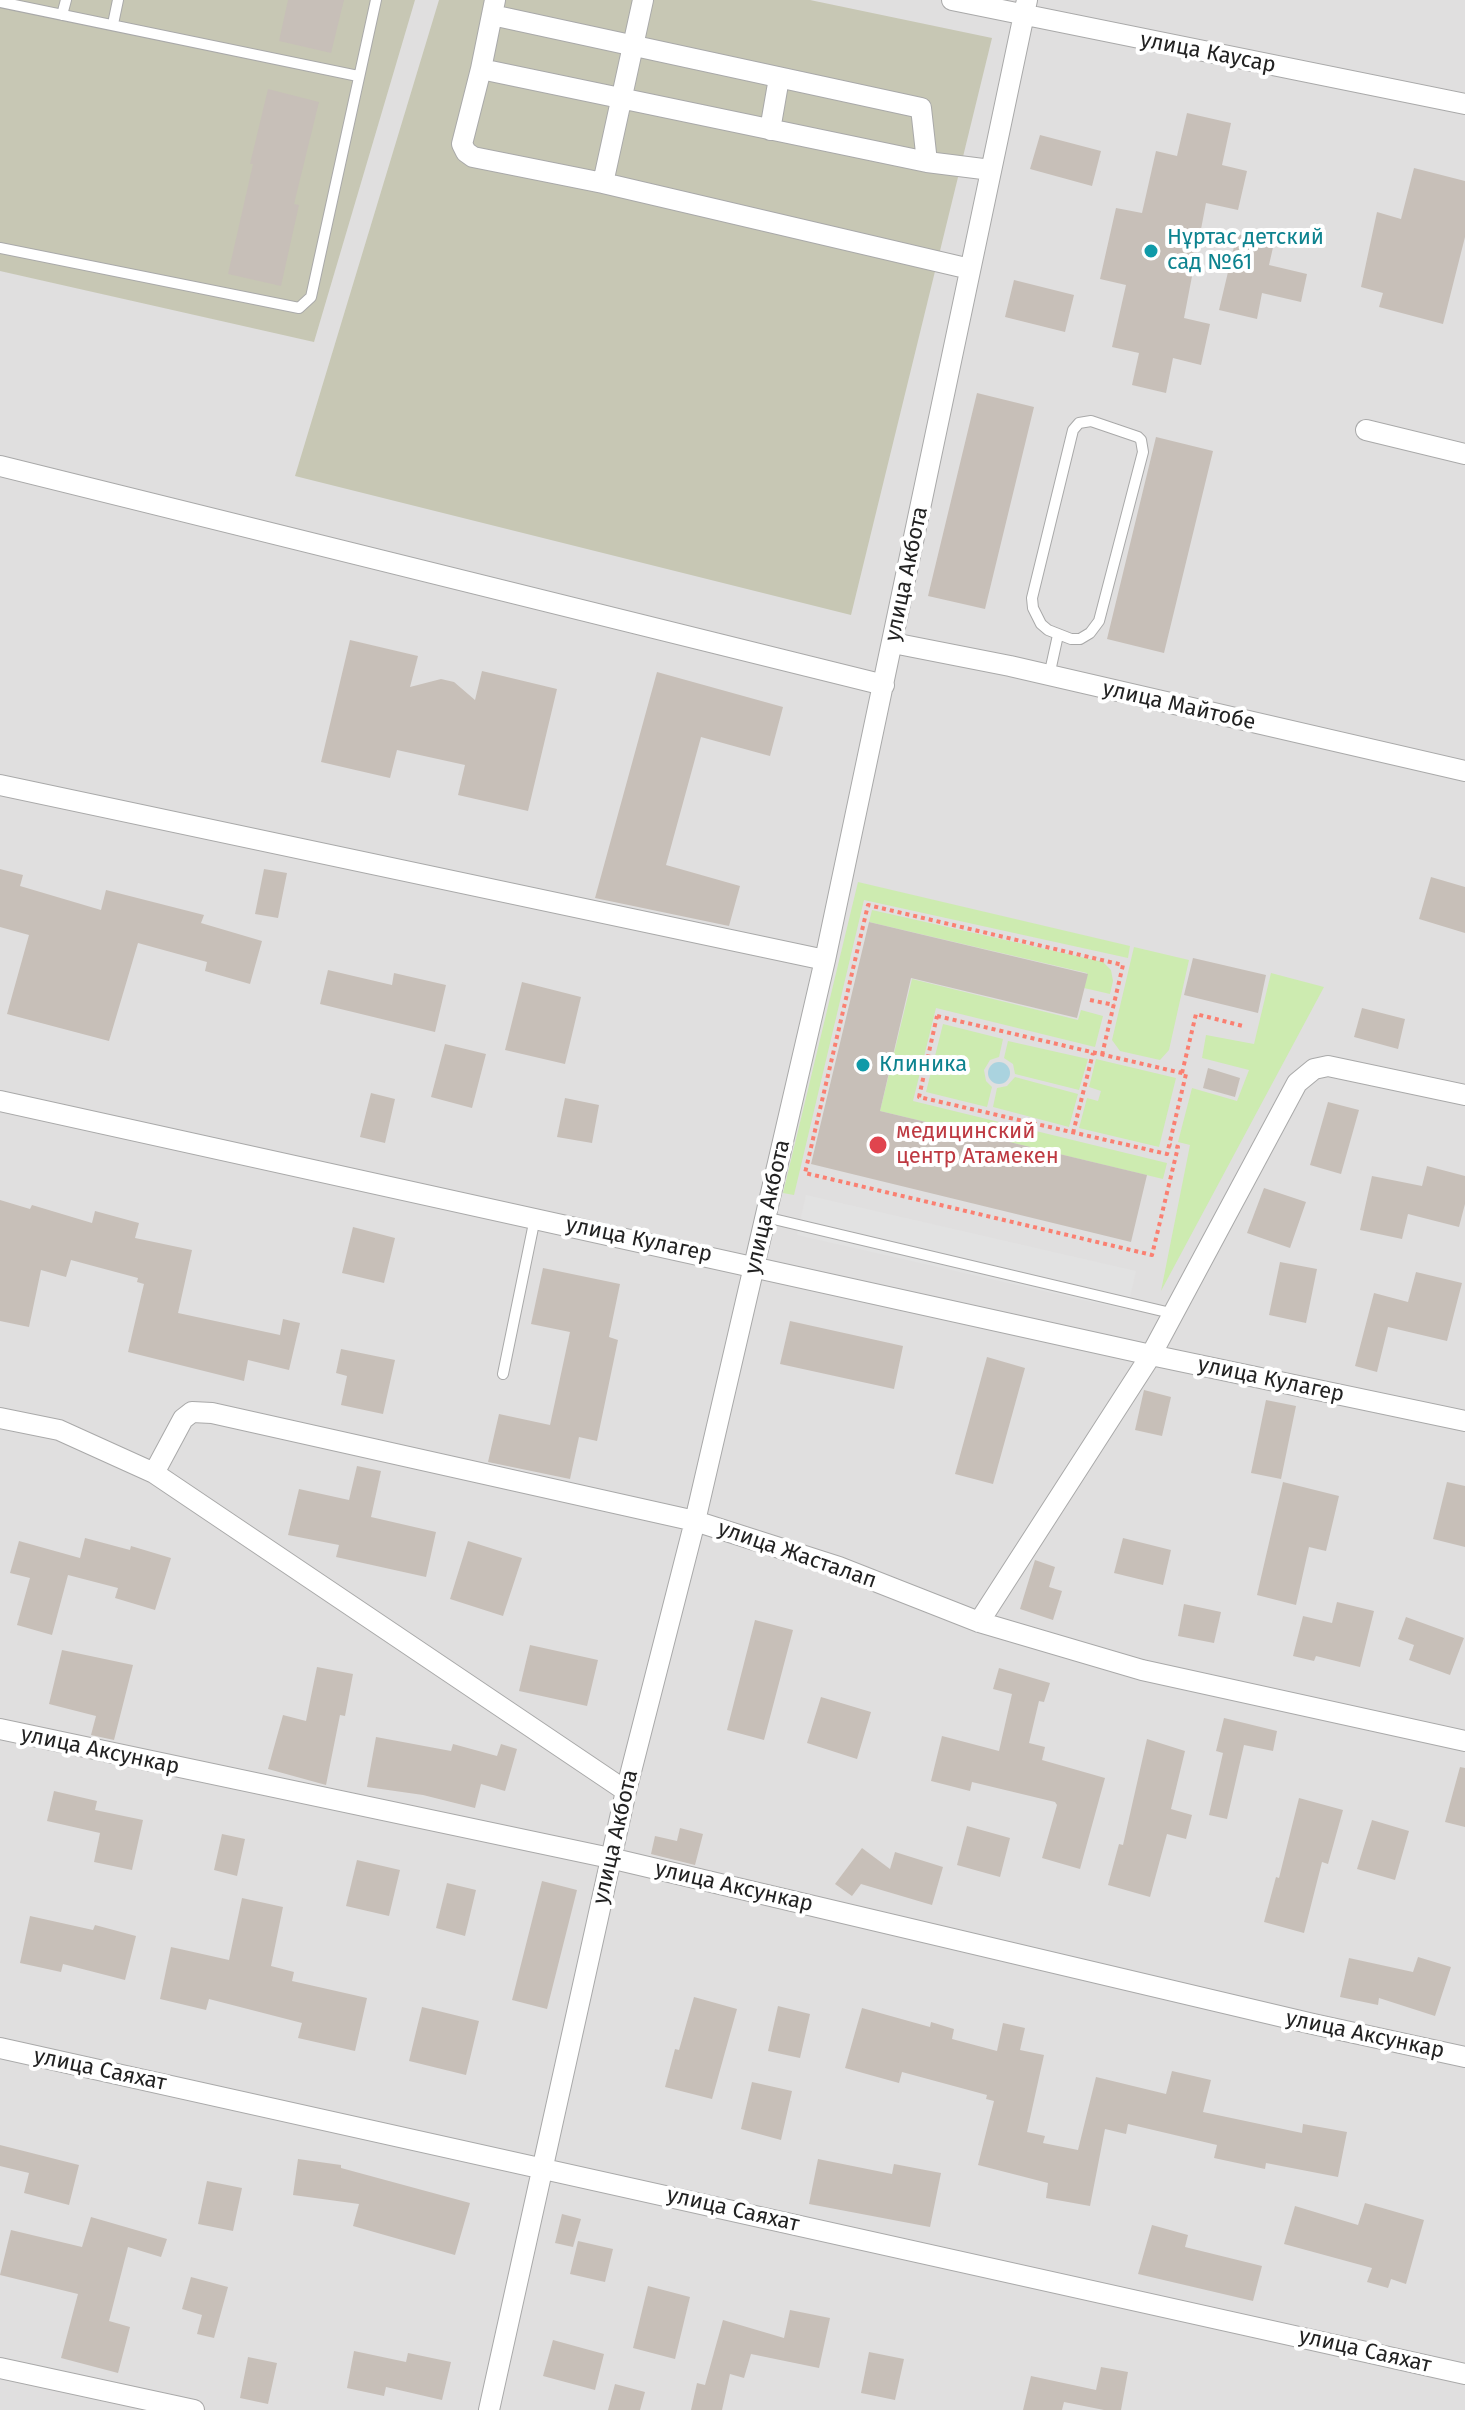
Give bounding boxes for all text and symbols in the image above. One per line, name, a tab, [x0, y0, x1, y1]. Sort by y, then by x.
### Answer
street label: улица Каусар	[1138, 27, 1278, 79]
place label: Нұртас детский сад №61	[1167, 225, 1324, 276]
marker: Нұртас детский сад №61	[1142, 242, 1160, 260]
street label: улица Акбота	[880, 504, 934, 644]
street label: улица Майтобе	[1100, 676, 1258, 736]
place label: Клиника	[879, 1052, 967, 1078]
marker: Клиника	[854, 1056, 872, 1074]
place label: медицинский центр Атамекен	[896, 1119, 1059, 1170]
marker: медицинский центр Атамекен	[867, 1134, 889, 1156]
street label: улица Акбота	[740, 1137, 796, 1277]
street label: улица Кулагер	[563, 1212, 715, 1268]
street label: улица Кулагер	[1195, 1352, 1347, 1408]
street label: улица Жасталап	[714, 1515, 880, 1595]
street label: улица Аксункар	[18, 1721, 182, 1781]
street label: улица Акбота	[588, 1767, 644, 1907]
street label: улица Аксункар	[652, 1856, 816, 1918]
street label: улица Аксункар	[1283, 2005, 1447, 2065]
street label: улица Саяхат	[31, 2043, 169, 2097]
street label: улица Саяхат	[664, 2182, 802, 2238]
street label: улица Саяхат	[1296, 2323, 1434, 2379]

